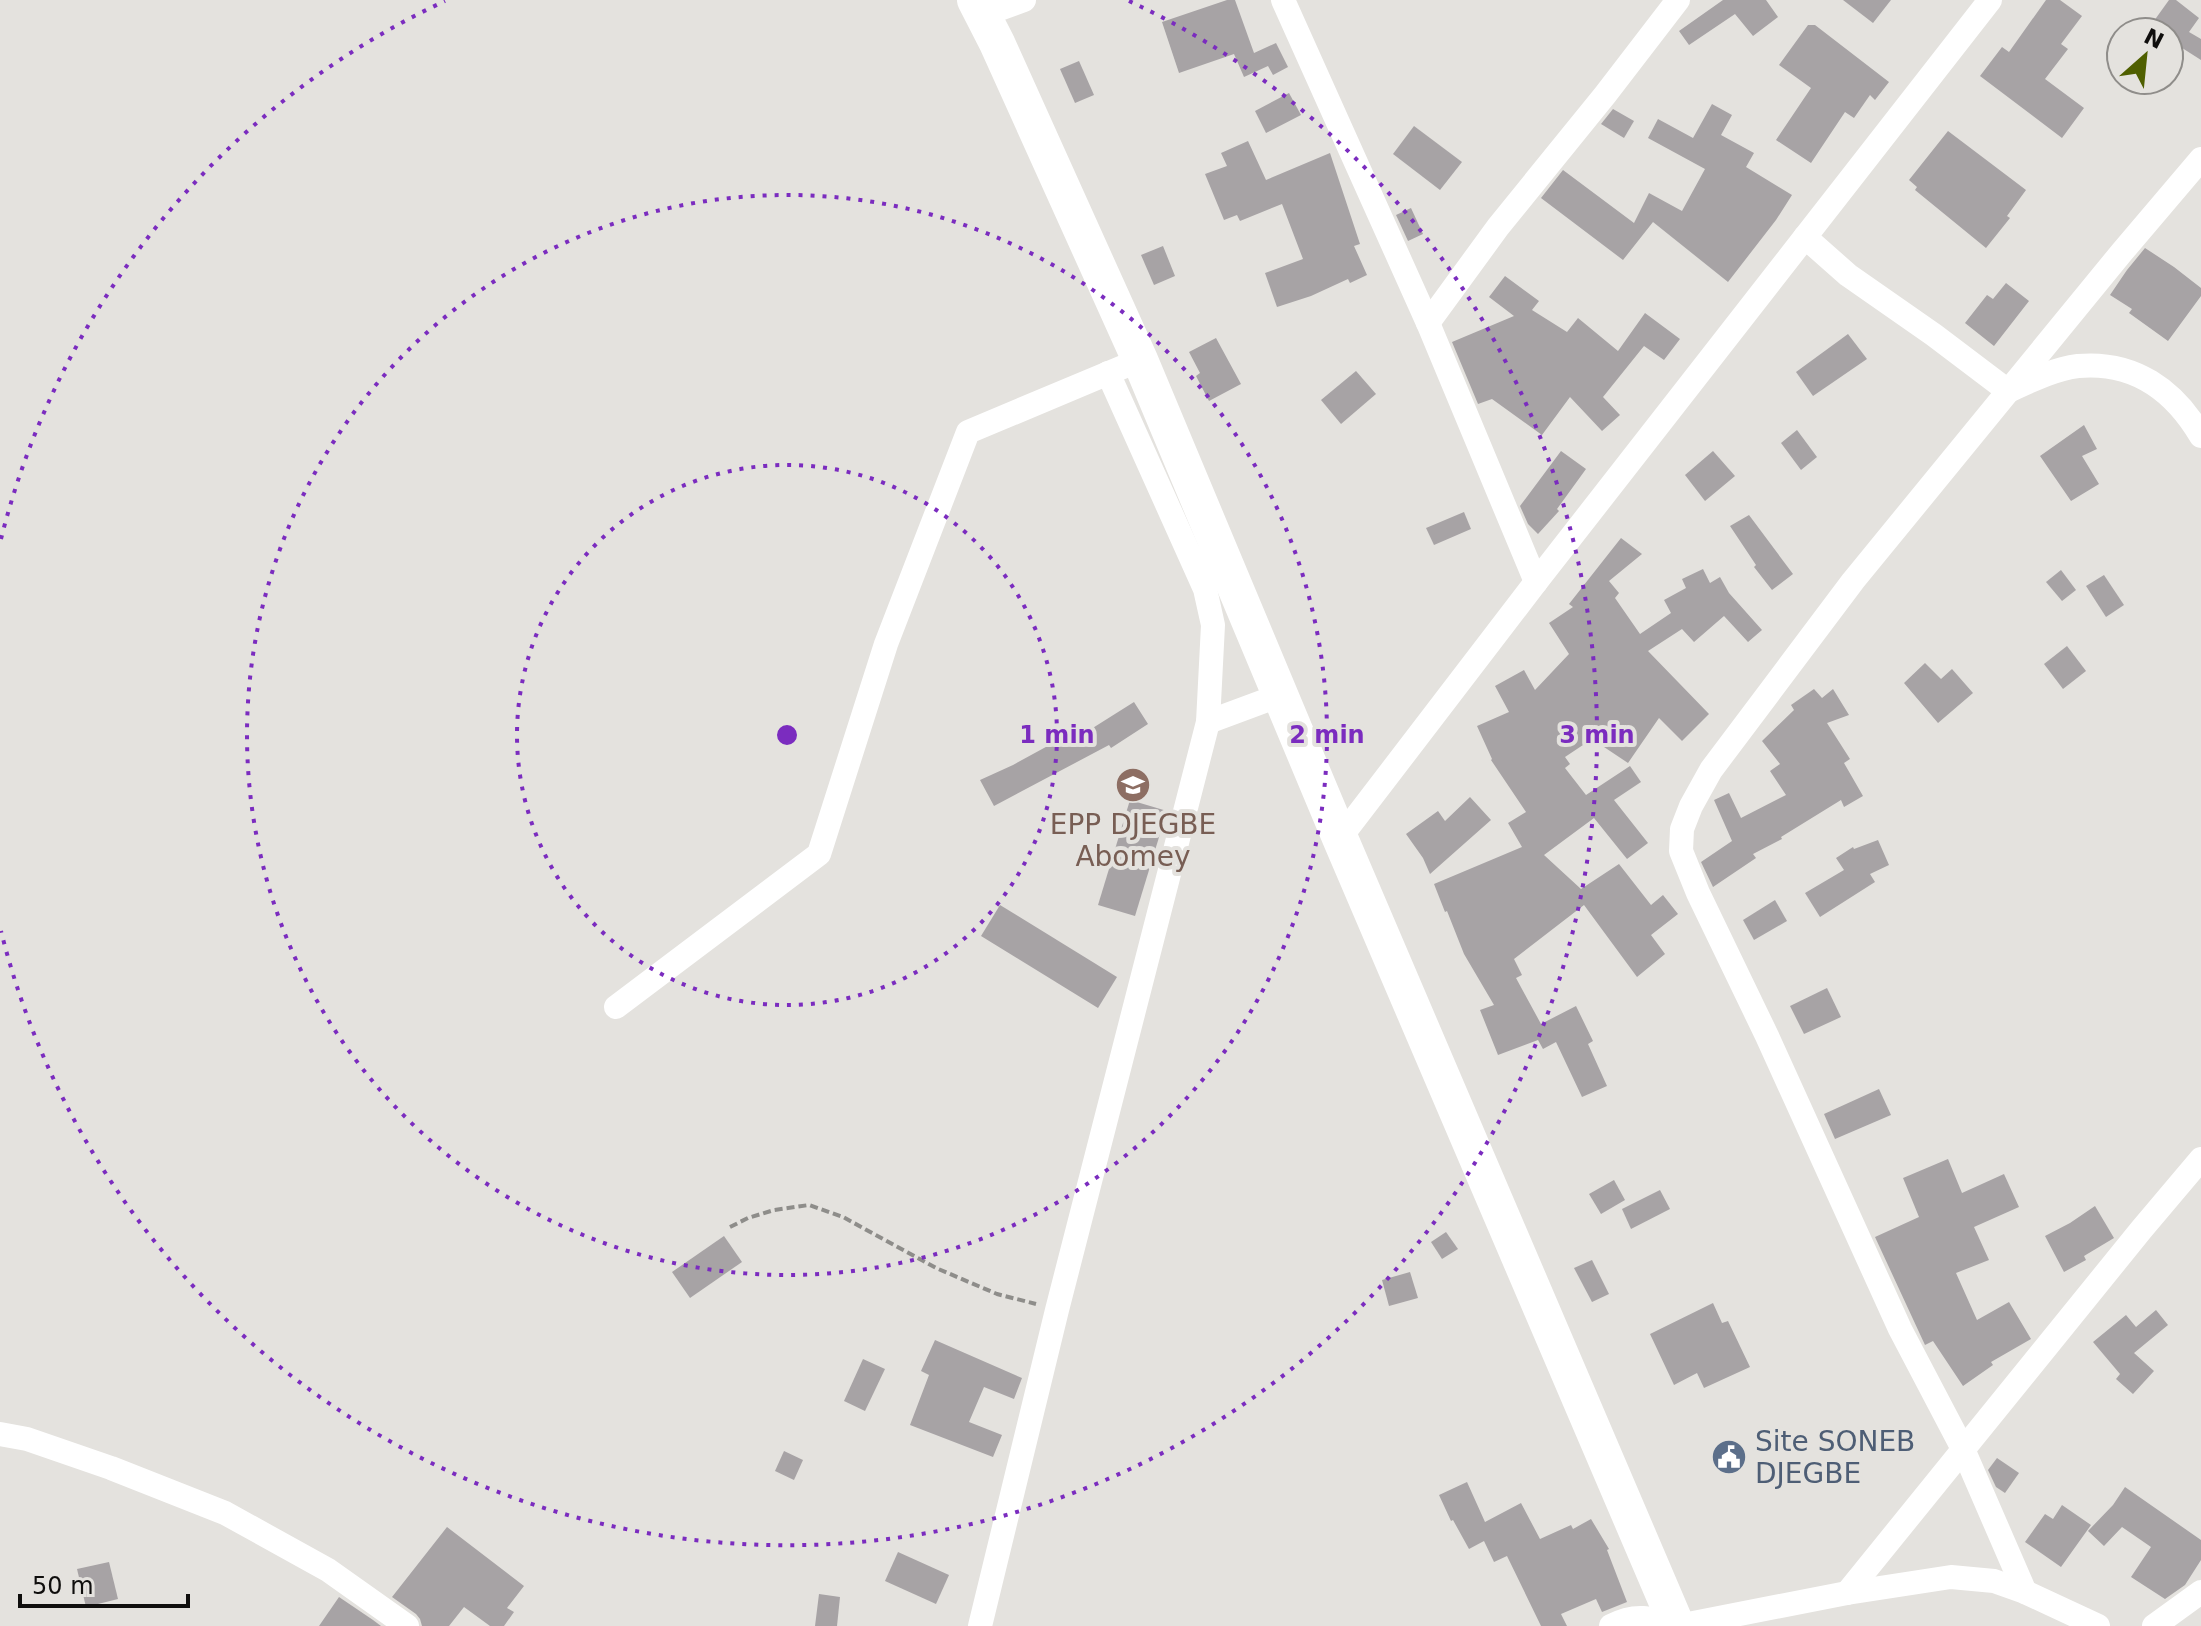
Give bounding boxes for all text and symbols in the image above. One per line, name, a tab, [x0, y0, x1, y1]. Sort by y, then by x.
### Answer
north arrow	[2105, 16, 2185, 96]
text: N	[2140, 23, 2168, 54]
centre of rings	[773, 721, 801, 749]
text: 1 min	[1019, 721, 1095, 749]
text: 2 min	[1289, 721, 1365, 749]
text: 3 min	[1559, 721, 1635, 749]
school or university icon: EPP DJEGBE Abomey	[1114, 766, 1152, 804]
place label: EPP DJEGBE Abomey	[1050, 808, 1216, 873]
place label: Site SONEB DJEGBE	[1755, 1425, 1915, 1490]
public building icon: Site SONEB DJEGBE	[1710, 1438, 1748, 1476]
scale bar	[20, 1558, 188, 1608]
text: 50 m	[32, 1572, 94, 1600]

